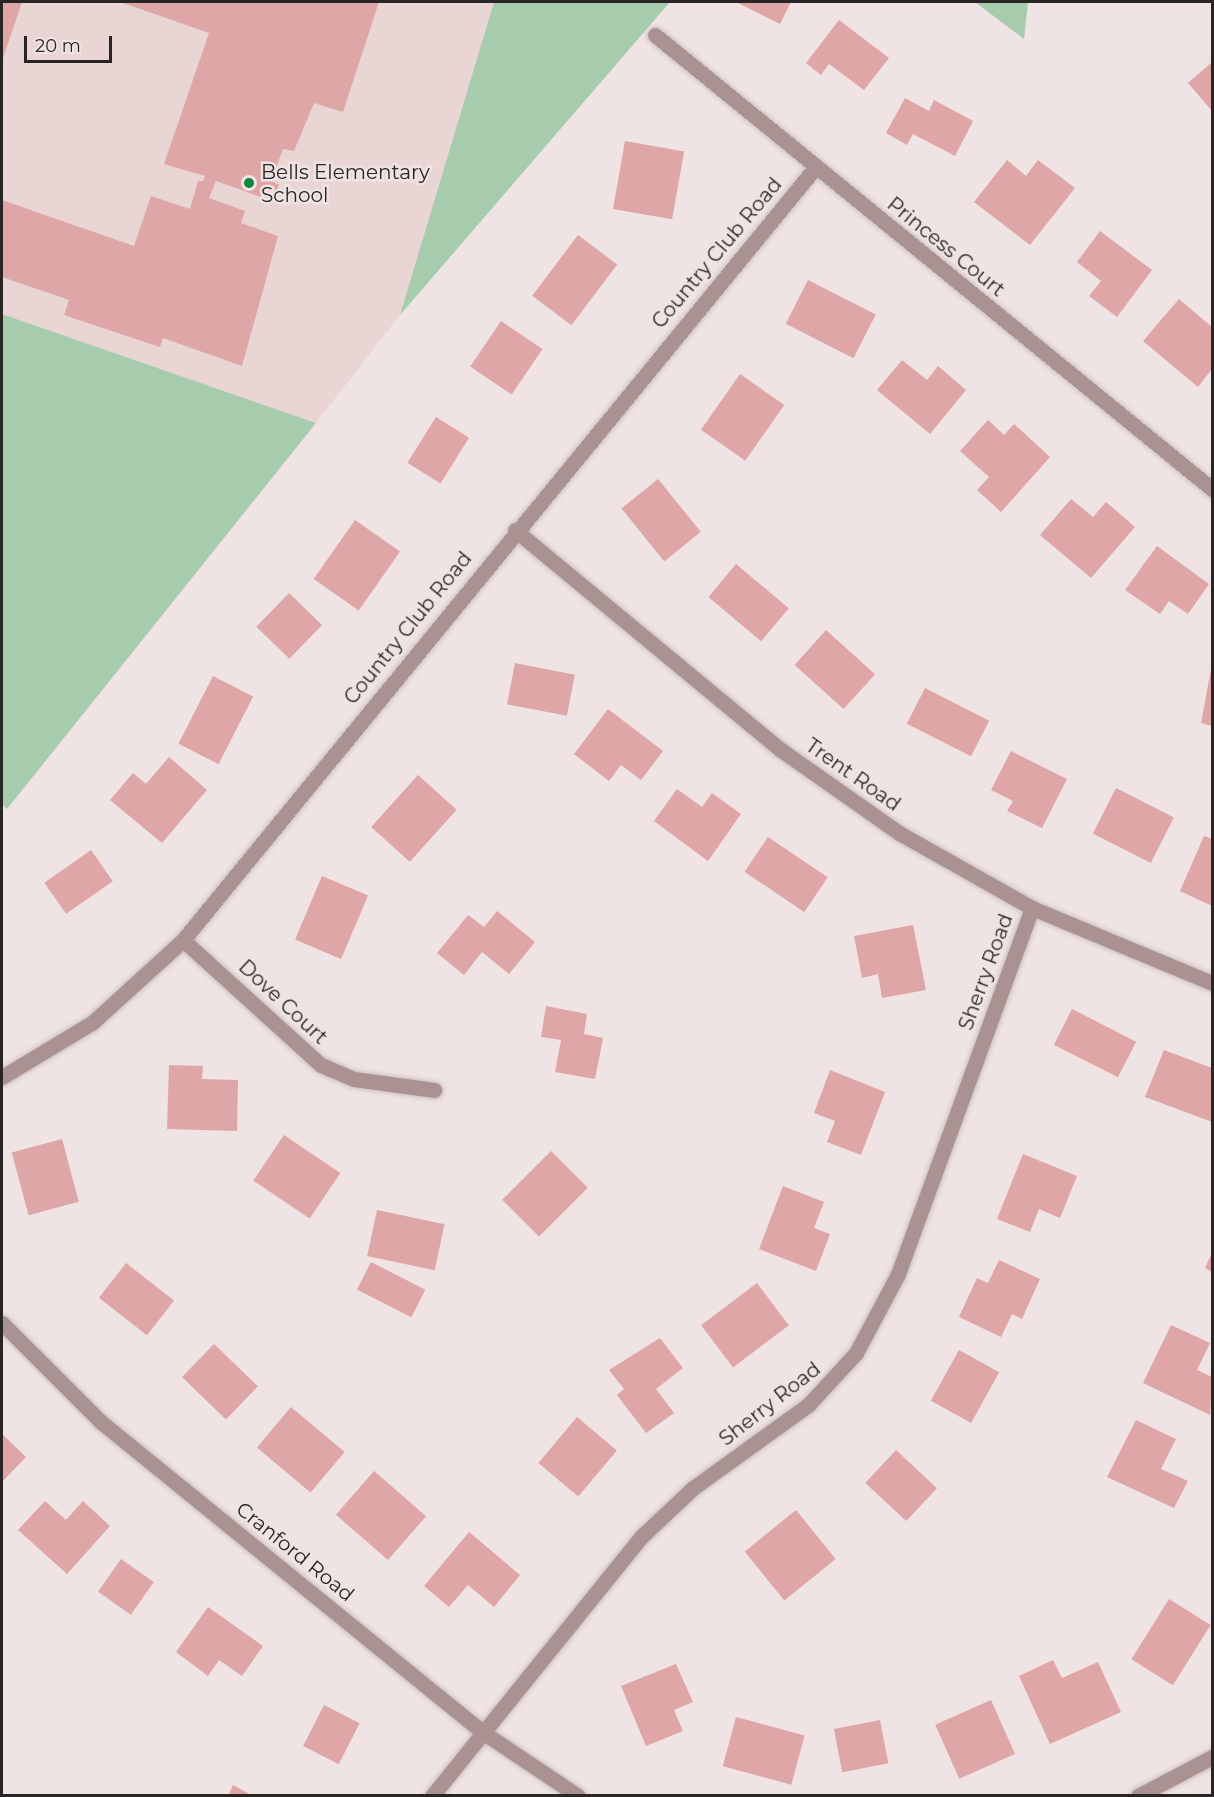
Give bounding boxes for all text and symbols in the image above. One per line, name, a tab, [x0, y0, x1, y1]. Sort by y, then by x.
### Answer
scale bar	[27, 24, 116, 62]
text: 20 m	[35, 35, 81, 57]
place label: Bells Elementary School	[261, 160, 430, 207]
street label: Country Club Road	[647, 173, 787, 333]
marker: Bells Elementary School	[242, 176, 256, 190]
street label: Princess Court	[882, 192, 1010, 302]
street label: Country Club Road	[339, 547, 477, 709]
street label: Trent Road	[801, 734, 905, 816]
street label: Sherry Road	[954, 911, 1018, 1033]
street label: Dove Court	[234, 955, 332, 1049]
street label: Sherry Road	[715, 1357, 825, 1451]
street label: Cranford Road	[231, 1497, 359, 1607]

